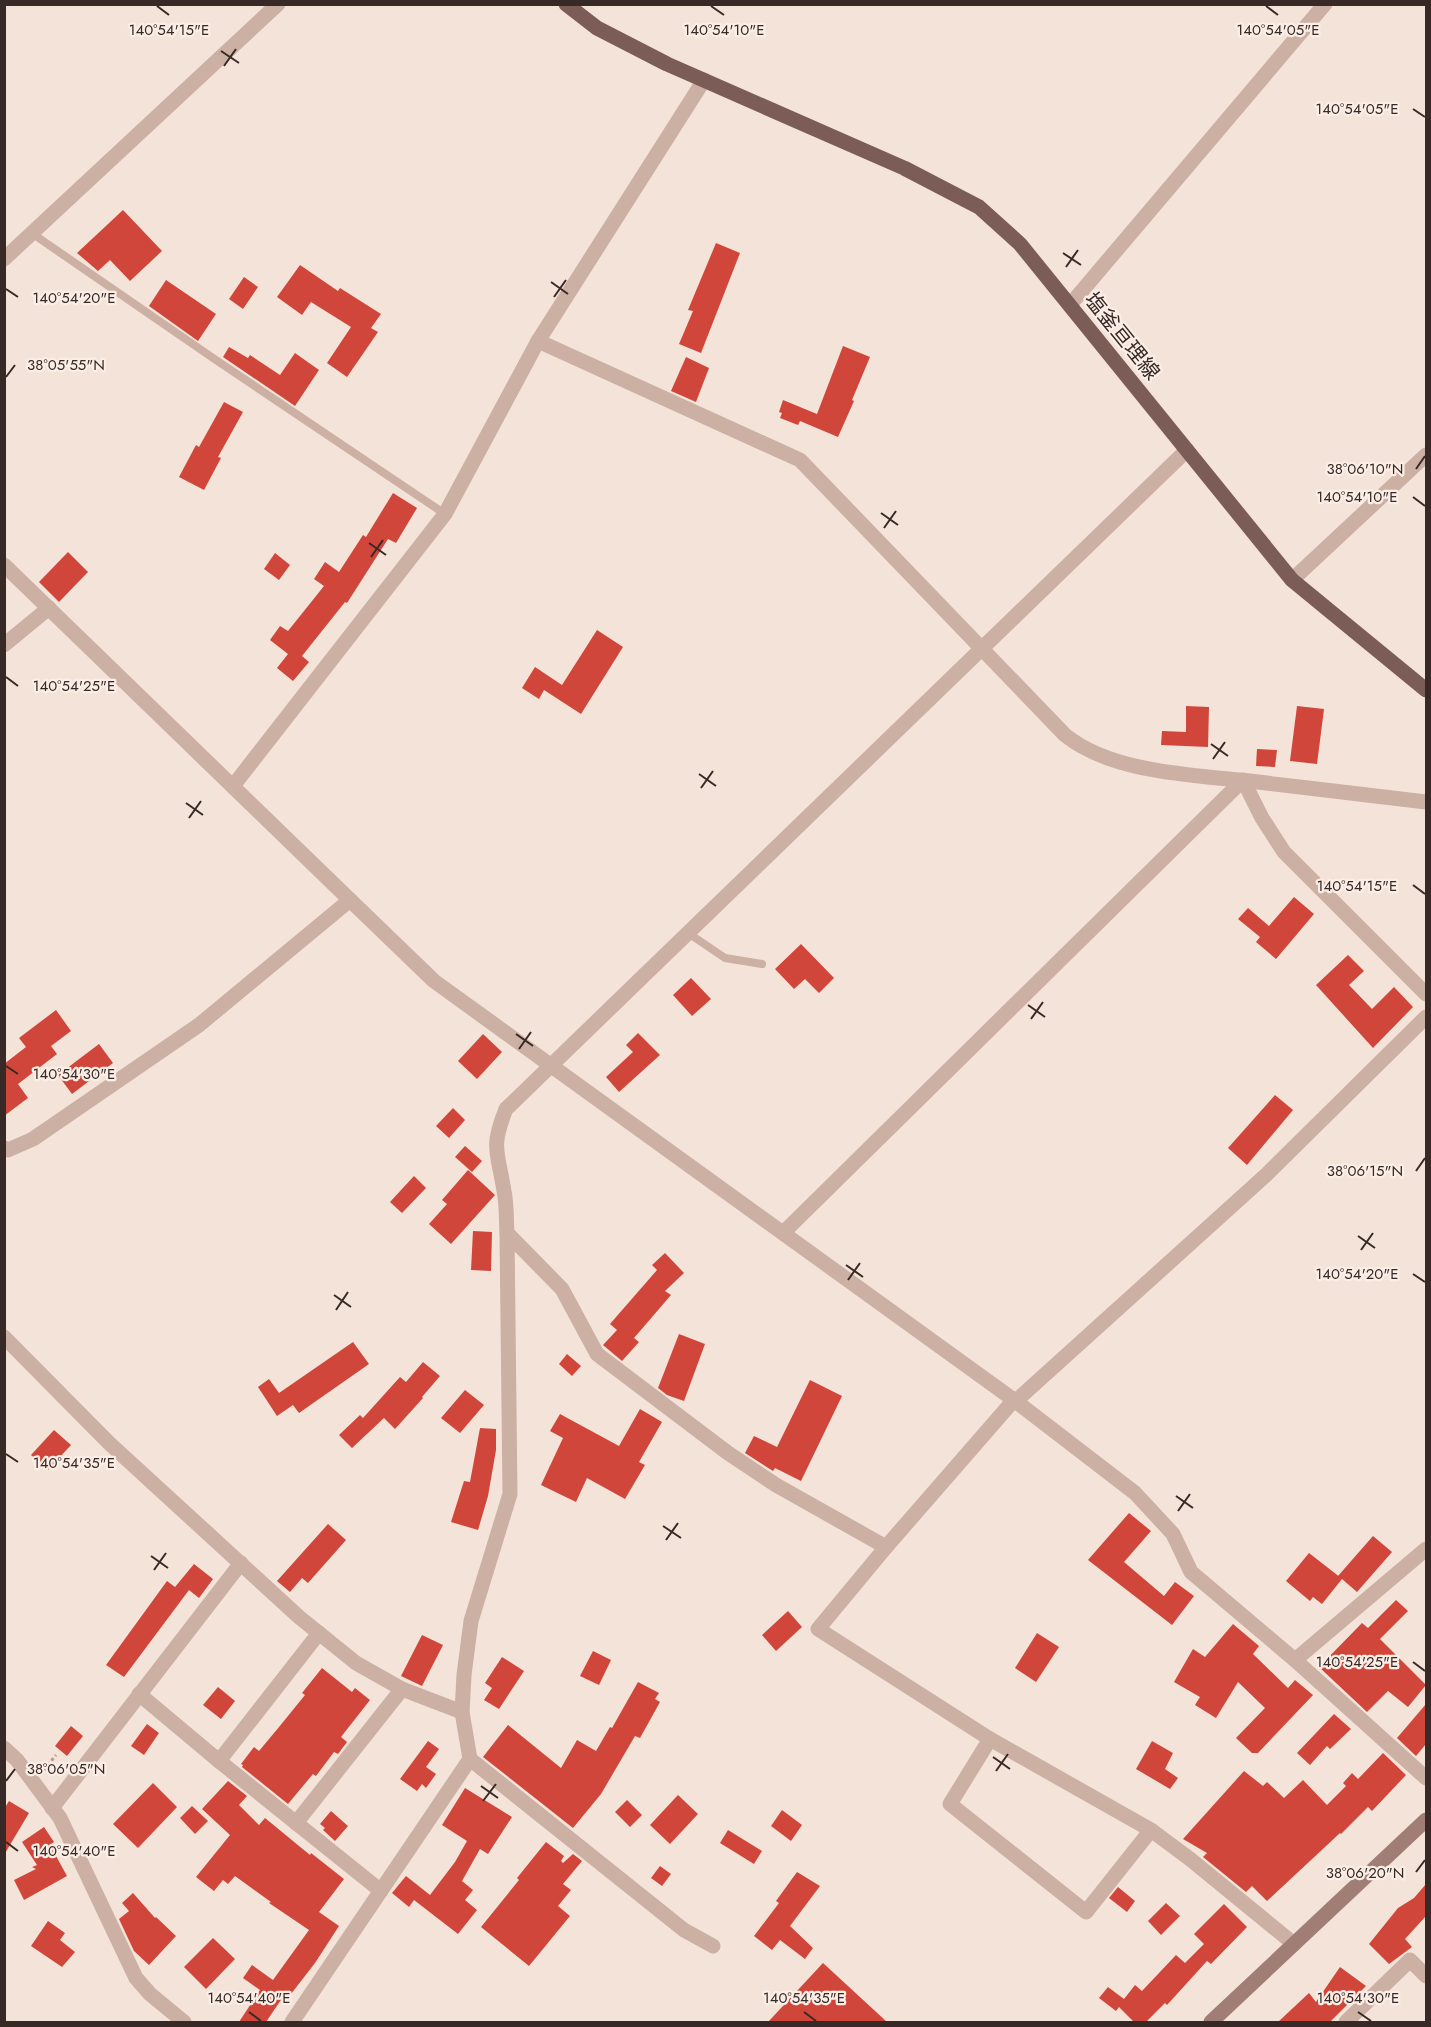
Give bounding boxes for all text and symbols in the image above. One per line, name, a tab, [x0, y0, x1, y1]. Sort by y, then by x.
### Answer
text: 140°54'15"E	[129, 19, 209, 41]
text: 140°54'10"E	[683, 19, 765, 41]
text: 140°54'05"E	[1237, 19, 1319, 41]
text: 140°54'05"E	[1316, 98, 1398, 120]
street label: 塩釜亘理線	[1077, 286, 1167, 386]
text: 140°54'20"E	[33, 287, 115, 309]
text: 38°05'55"N	[27, 354, 105, 376]
text: 38°06'10"N	[1327, 458, 1403, 480]
text: 140°54'10"E	[1316, 486, 1398, 508]
text: 140°54'25"E	[33, 675, 115, 697]
text: 140°54'15"E	[1317, 875, 1397, 897]
text: 140°54'30"E	[33, 1063, 115, 1085]
text: 38°06'15"N	[1327, 1160, 1403, 1182]
text: 140°54'20"E	[1316, 1263, 1398, 1285]
text: 140°54'35"E	[33, 1452, 115, 1474]
text: 140°54'25"E	[1316, 1651, 1398, 1673]
text: 38°06'05"N	[27, 1758, 105, 1780]
text: 140°54'40"E	[32, 1840, 116, 1862]
text: 38°06'20"N	[1326, 1862, 1404, 1884]
text: 140°54'40"E	[207, 1987, 291, 2009]
text: 140°54'35"E	[763, 1987, 845, 2009]
text: 140°54'30"E	[1317, 1987, 1399, 2009]

